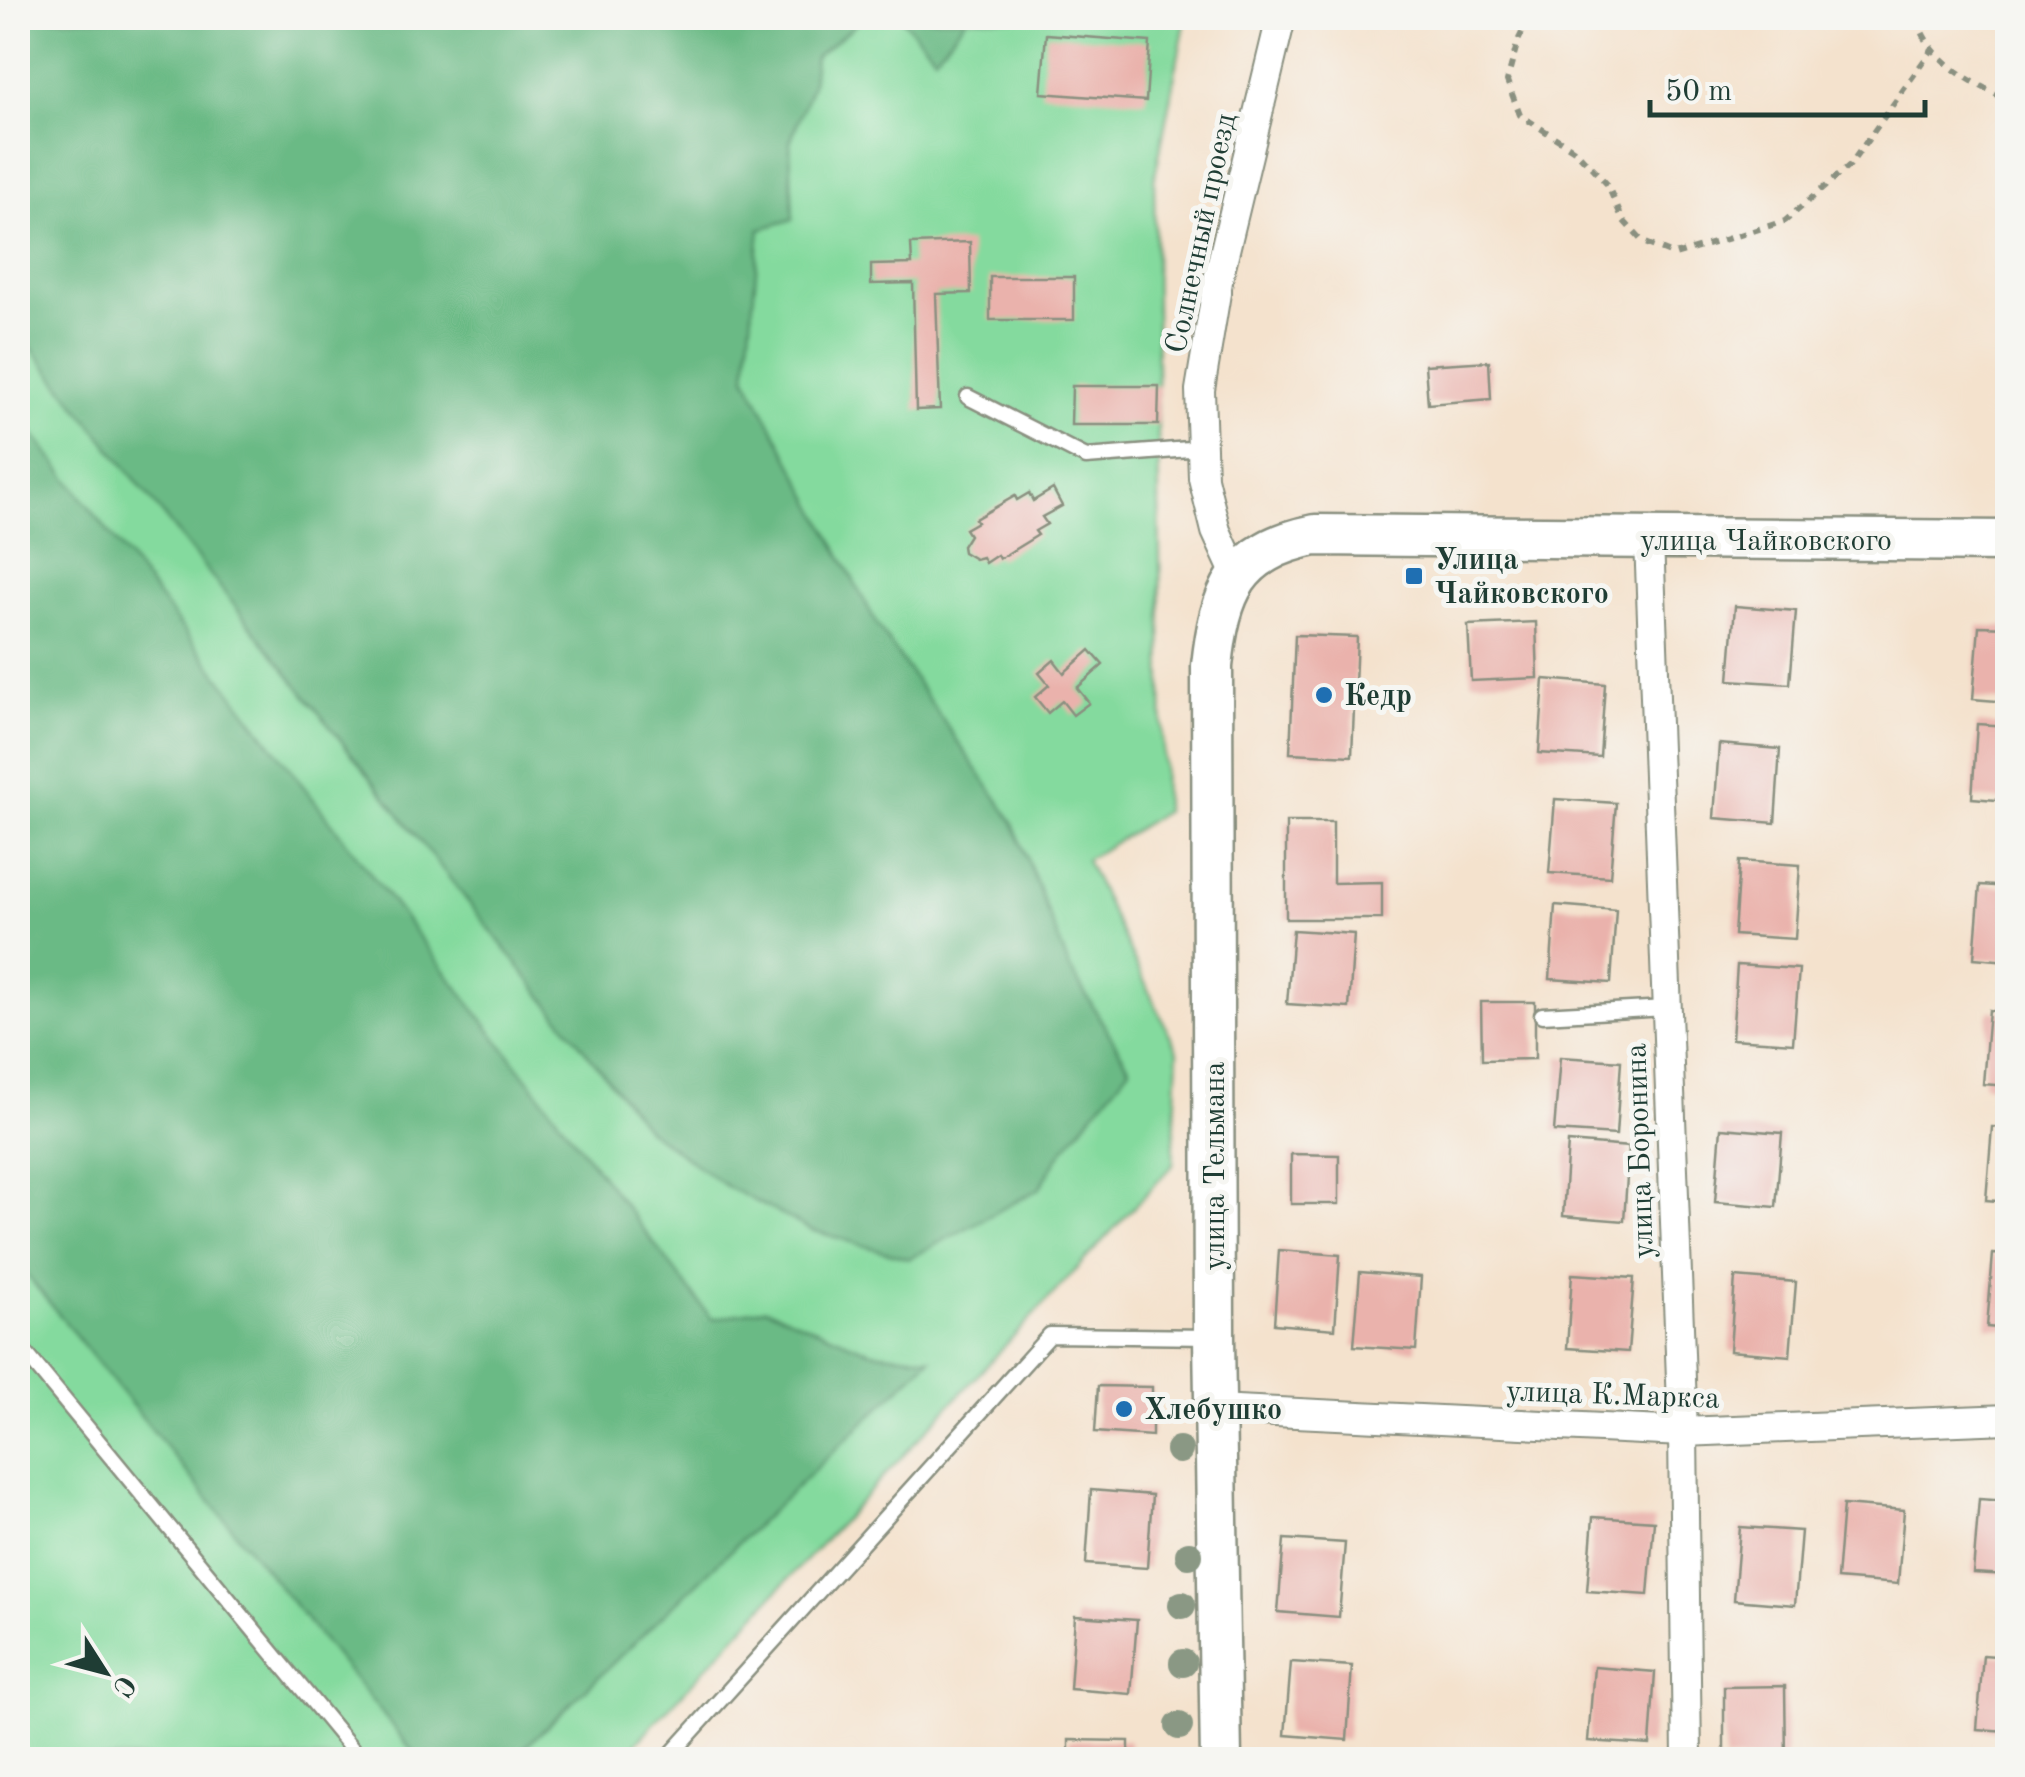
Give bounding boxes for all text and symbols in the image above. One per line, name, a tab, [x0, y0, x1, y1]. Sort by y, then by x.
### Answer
scale bar	[1650, 55, 1925, 117]
text: 50 m	[1665, 77, 1732, 107]
street label: Солнечный проезд	[1162, 110, 1242, 356]
street label: улица Чайковского	[1640, 527, 1892, 557]
place label: Улица Чайковского	[1434, 546, 1609, 610]
marker: Улица Чайковского	[1403, 565, 1425, 587]
place label: Кедр	[1344, 682, 1412, 712]
marker: Кедр	[1313, 684, 1335, 706]
street label: улица Боронина	[1622, 1043, 1660, 1259]
street label: улица Тельмана	[1201, 1061, 1231, 1271]
street label: улица К.Маркса	[1506, 1377, 1720, 1415]
place label: Хлебушко	[1144, 1396, 1282, 1426]
marker: Хлебушко	[1113, 1398, 1135, 1420]
north arrow	[55, 1622, 155, 1722]
text: С	[106, 1669, 140, 1701]

